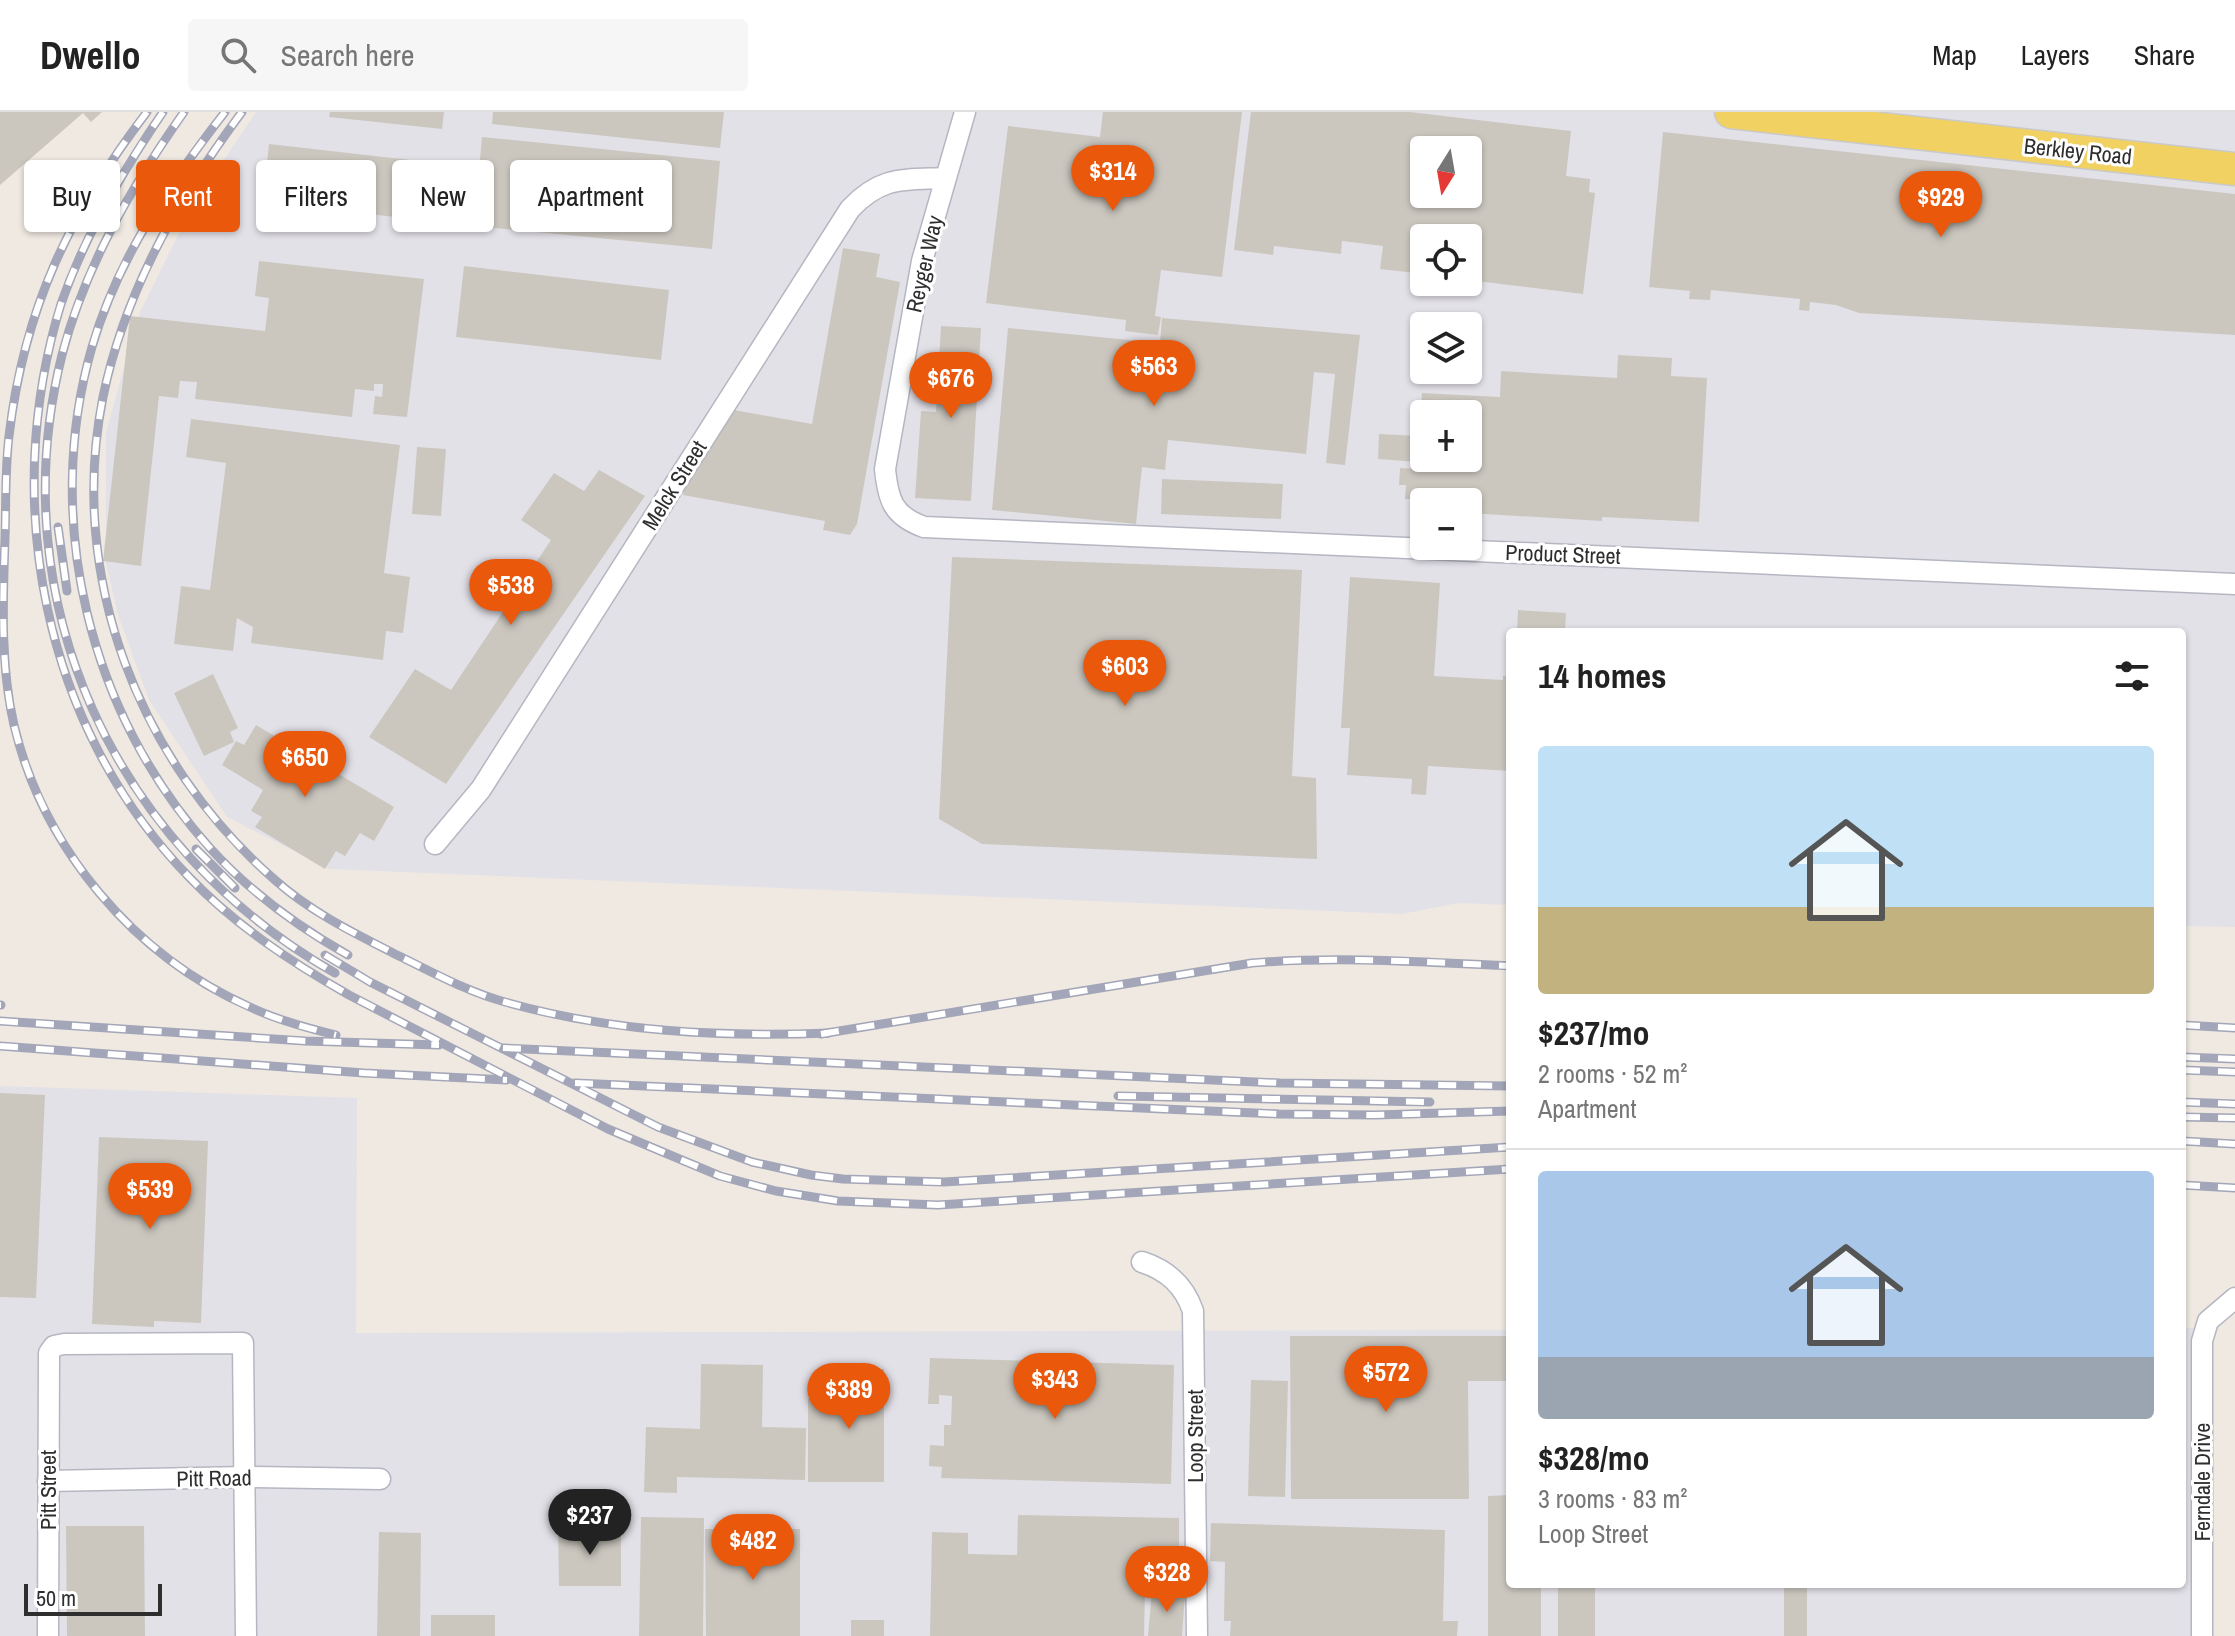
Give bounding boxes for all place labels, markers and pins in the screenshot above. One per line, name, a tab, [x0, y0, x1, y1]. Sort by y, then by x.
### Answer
pin: $314	[1066, 145, 1160, 213]
pin: $929	[1894, 171, 1988, 239]
pin: $563	[1107, 340, 1201, 408]
pin: $676	[904, 352, 998, 420]
pin: $538	[464, 559, 558, 627]
pin: $603	[1078, 640, 1172, 708]
pin: $650	[258, 731, 352, 799]
pin: $539	[103, 1163, 197, 1231]
pin: $572	[1339, 1346, 1433, 1414]
pin: $343	[1008, 1353, 1102, 1421]
pin: $389	[802, 1363, 896, 1431]
pin: $237	[543, 1489, 637, 1557]
pin: $482	[706, 1514, 800, 1582]
pin: $328	[1120, 1546, 1214, 1614]

